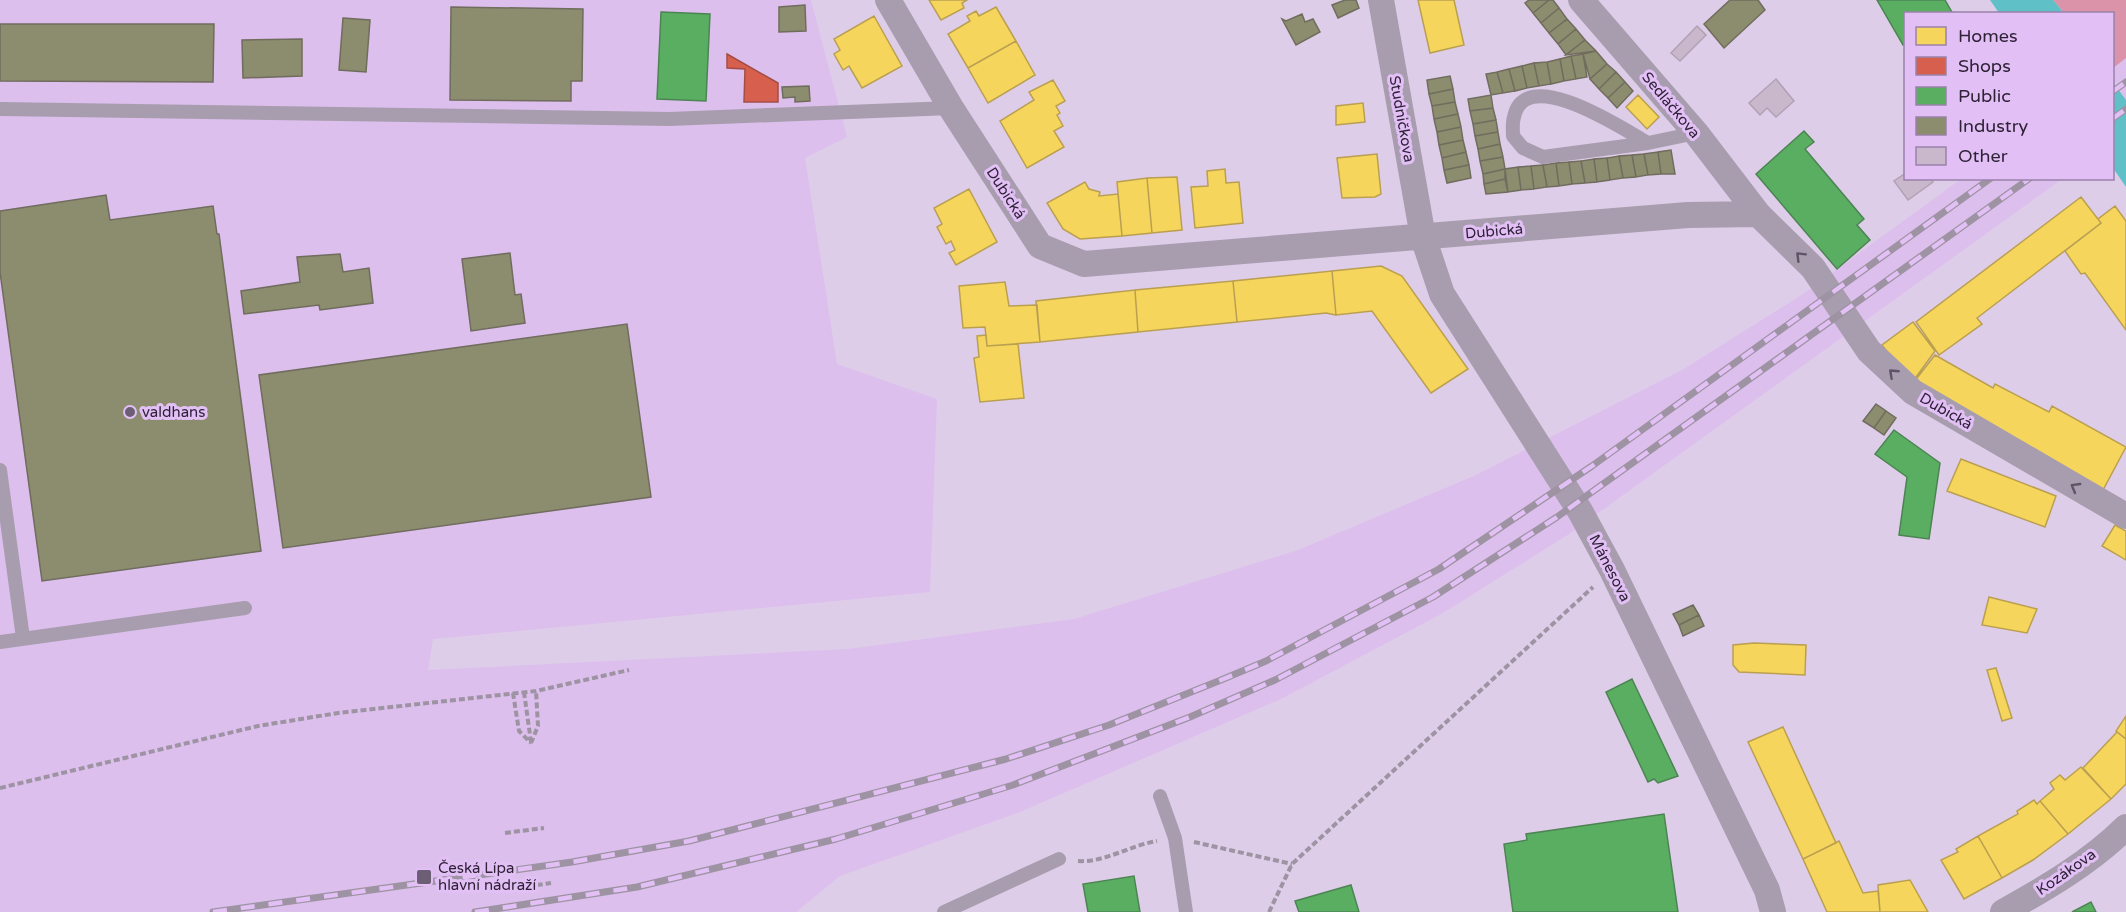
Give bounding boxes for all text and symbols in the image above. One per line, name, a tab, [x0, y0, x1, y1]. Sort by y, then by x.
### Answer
legend	[1904, 12, 2114, 180]
text: Homes	[1958, 25, 2018, 47]
text: Shops	[1958, 55, 2011, 77]
street label: Sedláčkova	[1638, 68, 1704, 142]
street label: Studničkova	[1386, 74, 1418, 164]
text: Public	[1958, 85, 2011, 107]
text: Industry	[1958, 115, 2029, 137]
text: Other	[1958, 145, 2008, 167]
street label: Dubická	[983, 164, 1029, 222]
street label: Dubická	[1464, 220, 1524, 242]
one-way arrow	[1797, 253, 1808, 264]
one-way arrow	[1889, 369, 1899, 380]
street label: Dubická	[1916, 389, 1976, 433]
place label: valdhans	[142, 403, 205, 421]
marker: valdhans	[123, 405, 137, 419]
one-way arrow	[2071, 483, 2082, 494]
street label: Mánesova	[1585, 531, 1635, 605]
street label: Kozákova	[2033, 845, 2099, 899]
place label: Česká Lípa hlavní nádraží	[438, 859, 537, 894]
marker: Česká Lípa hlavní nádraží	[415, 868, 433, 886]

